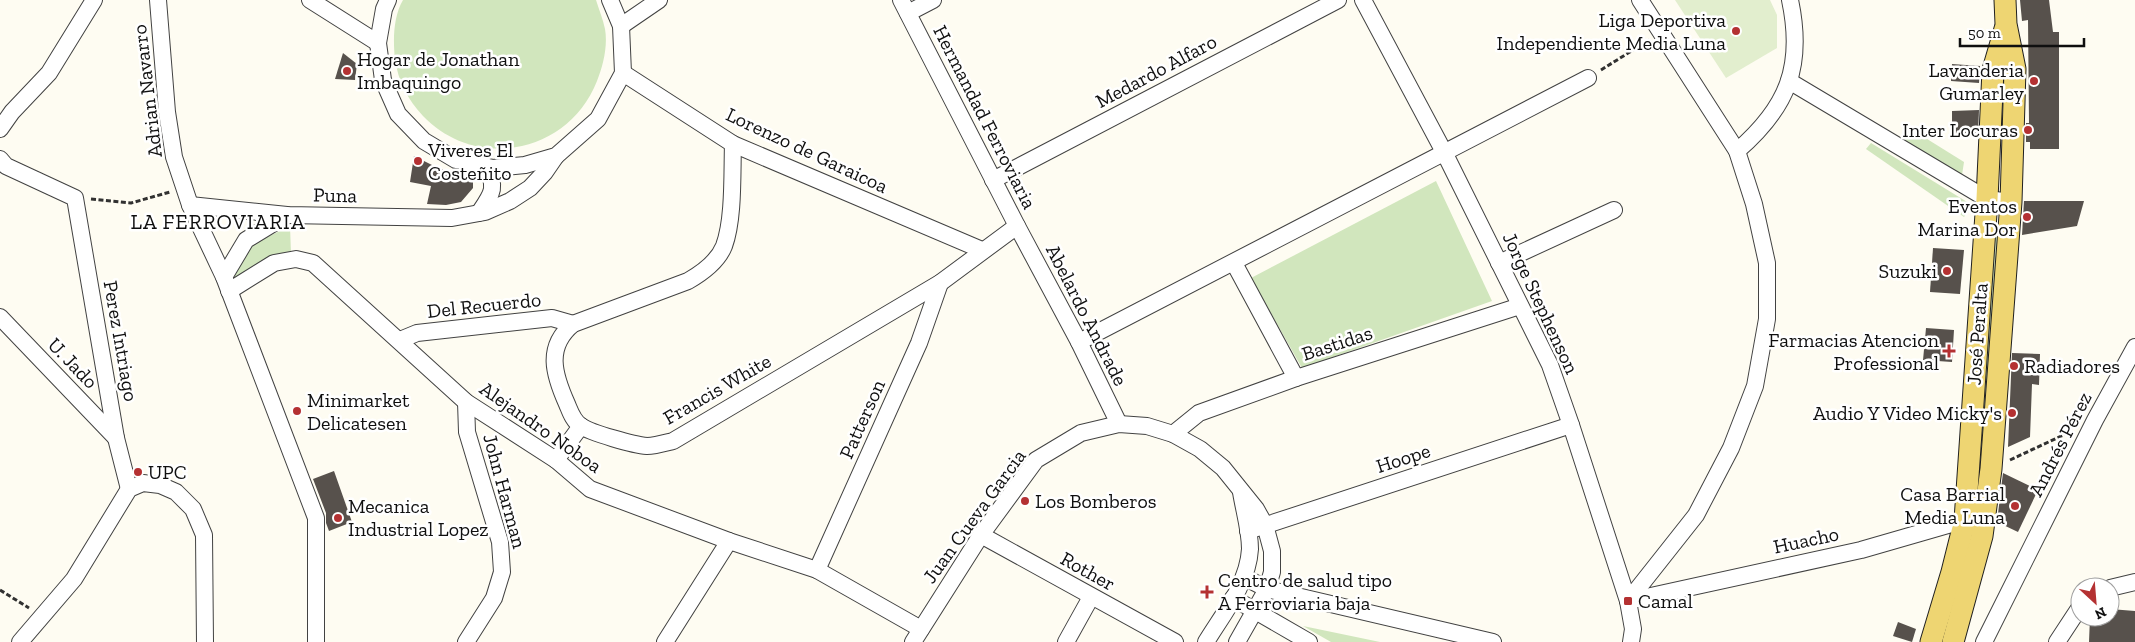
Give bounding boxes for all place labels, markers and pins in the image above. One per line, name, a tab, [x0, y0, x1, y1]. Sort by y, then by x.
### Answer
place label: Liga Deportiva Independiente Media Luna	[1497, 8, 1726, 55]
marker: Liga Deportiva Independiente Media Luna	[1730, 25, 1742, 37]
place label: Hogar de Jonathan Imbaquingo	[357, 47, 520, 94]
place label: Lavanderia Gumarley	[1929, 58, 2025, 105]
marker: Hogar de Jonathan Imbaquingo	[341, 65, 353, 77]
marker: Lavanderia Gumarley	[2028, 75, 2040, 87]
place label: Inter Locuras	[1902, 118, 2018, 142]
marker: Inter Locuras	[2022, 124, 2034, 136]
place label: Viveres El Costeñito	[427, 138, 513, 185]
marker: Viveres El Costeñito	[412, 155, 424, 167]
place label: Eventos Marina Dor	[1917, 194, 2017, 241]
marker: Eventos Marina Dor	[2021, 211, 2033, 223]
place label: Suzuki	[1879, 259, 1937, 283]
marker: Suzuki	[1941, 265, 1953, 277]
place label: Farmacias Atencion Professional	[1768, 328, 1940, 375]
marker: Farmacias Atencion Professional	[1943, 345, 1955, 357]
place label: Radiadores	[2024, 354, 2120, 378]
marker: Radiadores	[2008, 360, 2020, 372]
place label: Minimarket Delicatesen	[307, 388, 410, 435]
place label: Audio Y Video Micky's	[1813, 401, 2002, 425]
marker: Minimarket Delicatesen	[291, 405, 303, 417]
marker: Audio Y Video Micky's	[2006, 407, 2018, 419]
place label: UPC	[148, 460, 187, 484]
marker: UPC	[132, 466, 144, 478]
place label: Casa Barrial Media Luna	[1900, 482, 2005, 529]
place label: Los Bomberos	[1035, 489, 1157, 513]
place label: Mecanica Industrial Lopez	[348, 494, 489, 541]
marker: Los Bomberos	[1019, 495, 1031, 507]
marker: Casa Barrial Media Luna	[2009, 500, 2021, 512]
marker: Mecanica Industrial Lopez	[332, 512, 344, 524]
place label: Centro de salud tipo A Ferroviaria baja	[1218, 568, 1392, 615]
marker: Centro de salud tipo A Ferroviaria baja	[1200, 585, 1214, 599]
place label: Camal	[1638, 589, 1693, 613]
marker: Camal	[1622, 595, 1634, 607]

